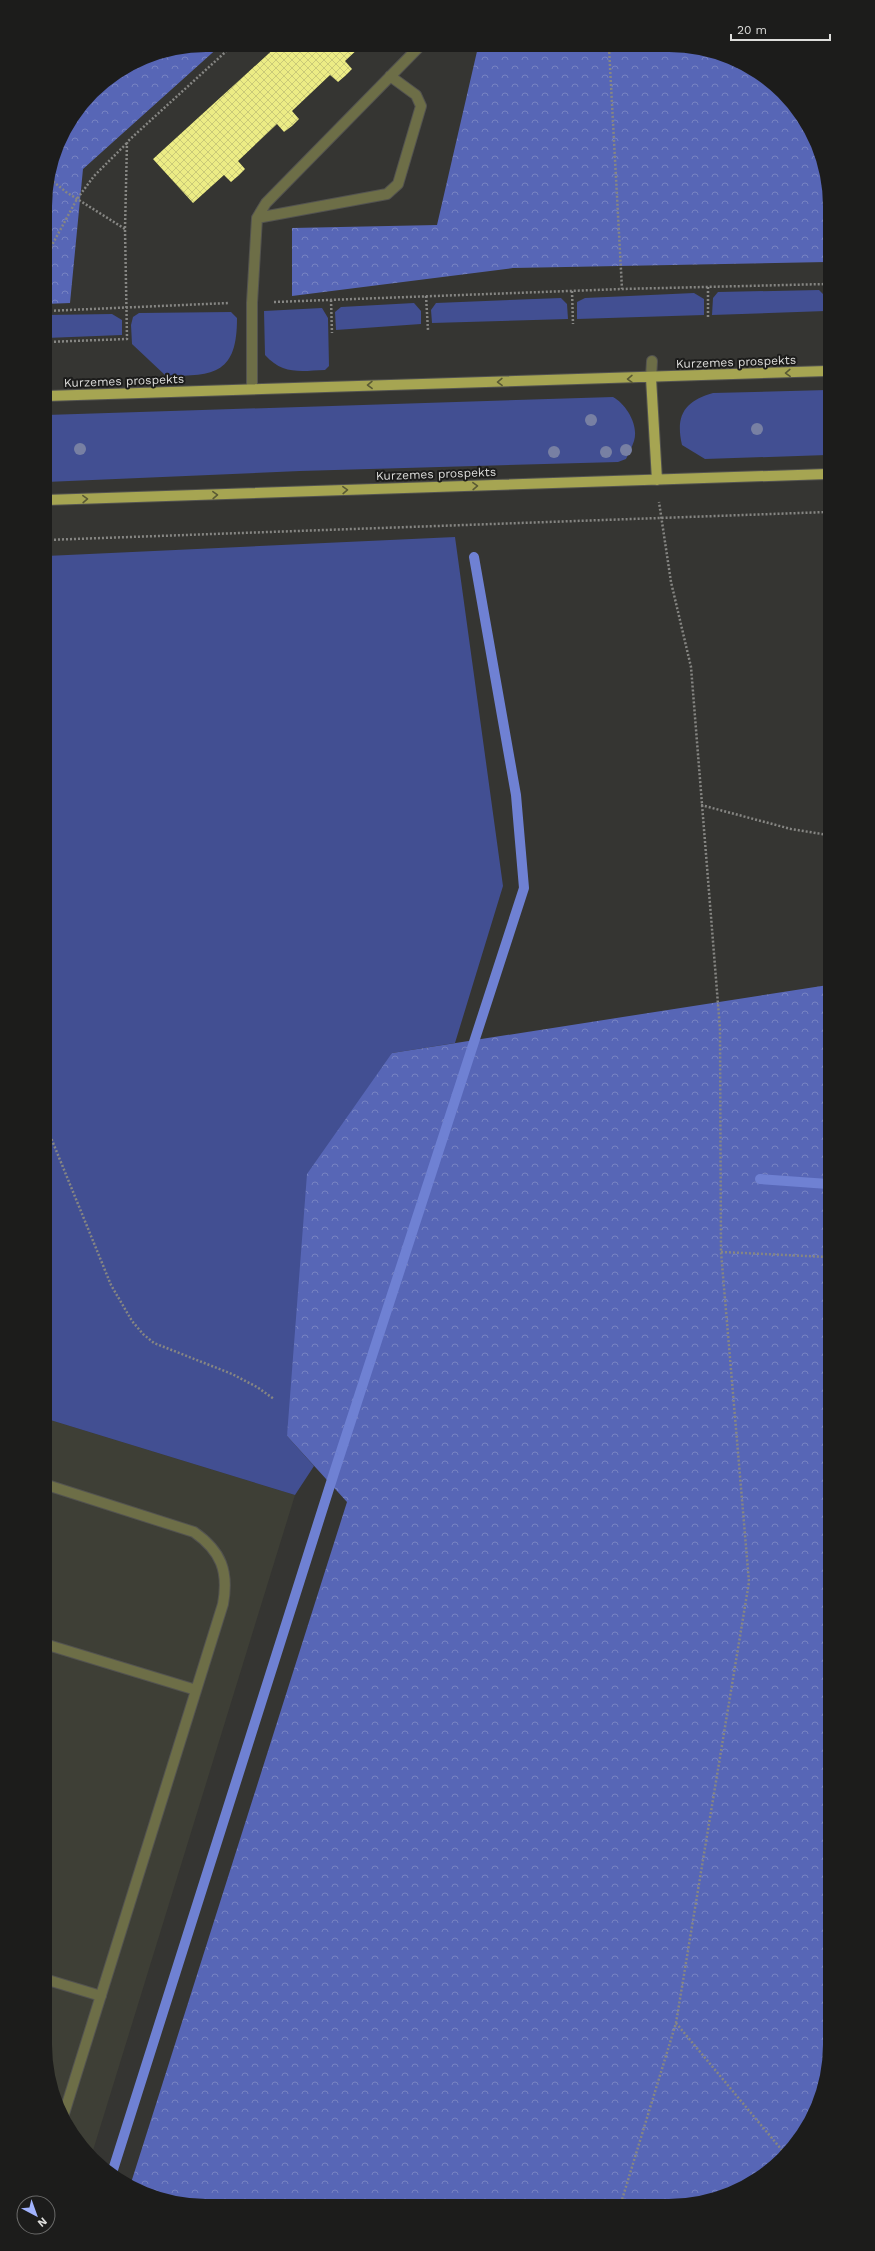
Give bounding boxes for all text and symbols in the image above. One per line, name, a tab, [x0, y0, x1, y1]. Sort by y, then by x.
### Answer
scale bar	[731, 16, 830, 42]
text: 20 m	[737, 23, 767, 37]
street label: Kurzemes prospekts	[676, 353, 796, 371]
one-way arrow	[785, 369, 791, 377]
street label: Kurzemes prospekts	[64, 372, 184, 390]
one-way arrow	[627, 375, 633, 383]
one-way arrow	[497, 378, 503, 386]
one-way arrow	[367, 381, 373, 389]
street label: Kurzemes prospekts	[376, 465, 496, 483]
one-way arrow	[472, 482, 478, 490]
one-way arrow	[342, 486, 348, 494]
one-way arrow	[212, 490, 218, 499]
one-way arrow	[82, 495, 88, 503]
north arrow	[16, 2195, 56, 2235]
text: N	[35, 2215, 50, 2230]

